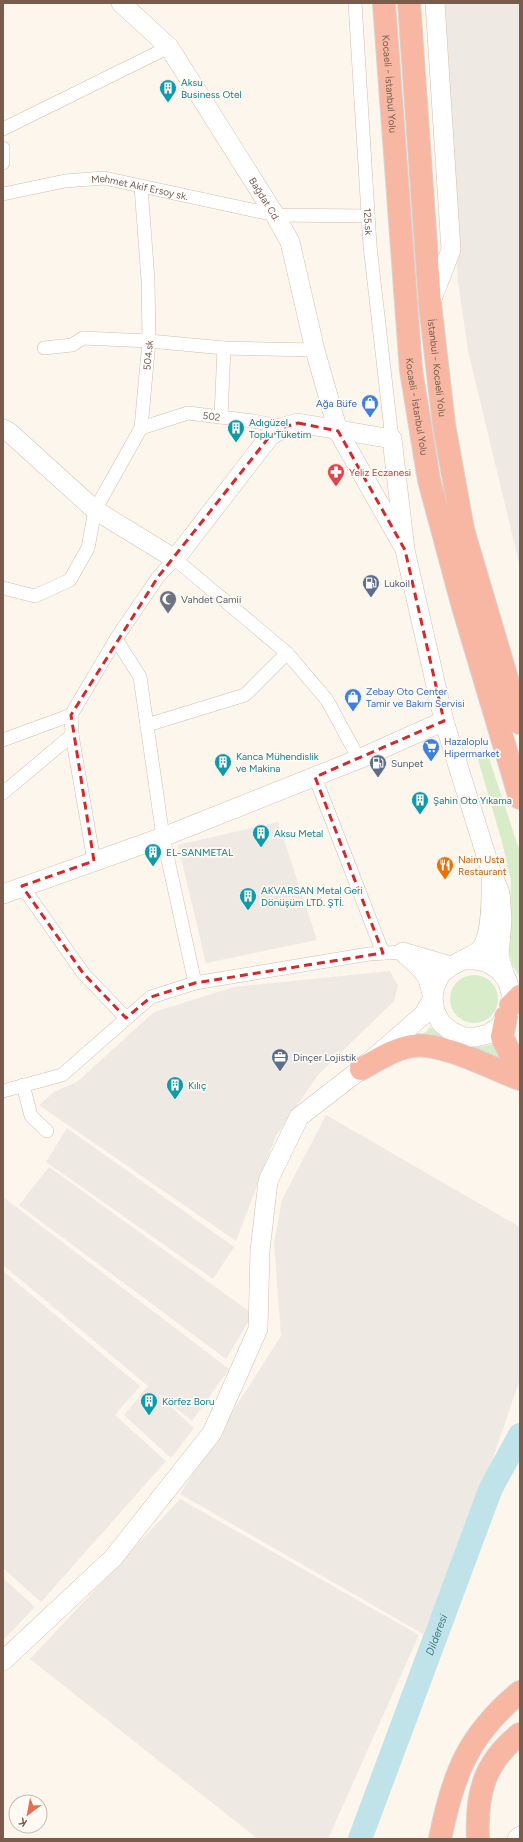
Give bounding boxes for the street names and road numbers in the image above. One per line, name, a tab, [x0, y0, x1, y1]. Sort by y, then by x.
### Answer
street label: Kocaeli - İstanbul Yolu	[380, 34, 400, 133]
street label: Mehmet Akif Ersoy sk.	[91, 171, 189, 203]
street label: Bağdat Cd.	[246, 175, 284, 223]
street label: 125.sk	[361, 208, 376, 236]
street label: İstanbul - Kocaeli Yolu	[425, 318, 450, 418]
street label: 504.sk	[140, 339, 156, 371]
street label: Kocaeli - İstanbul Yolu	[404, 357, 431, 456]
street label: 502	[202, 408, 221, 423]

